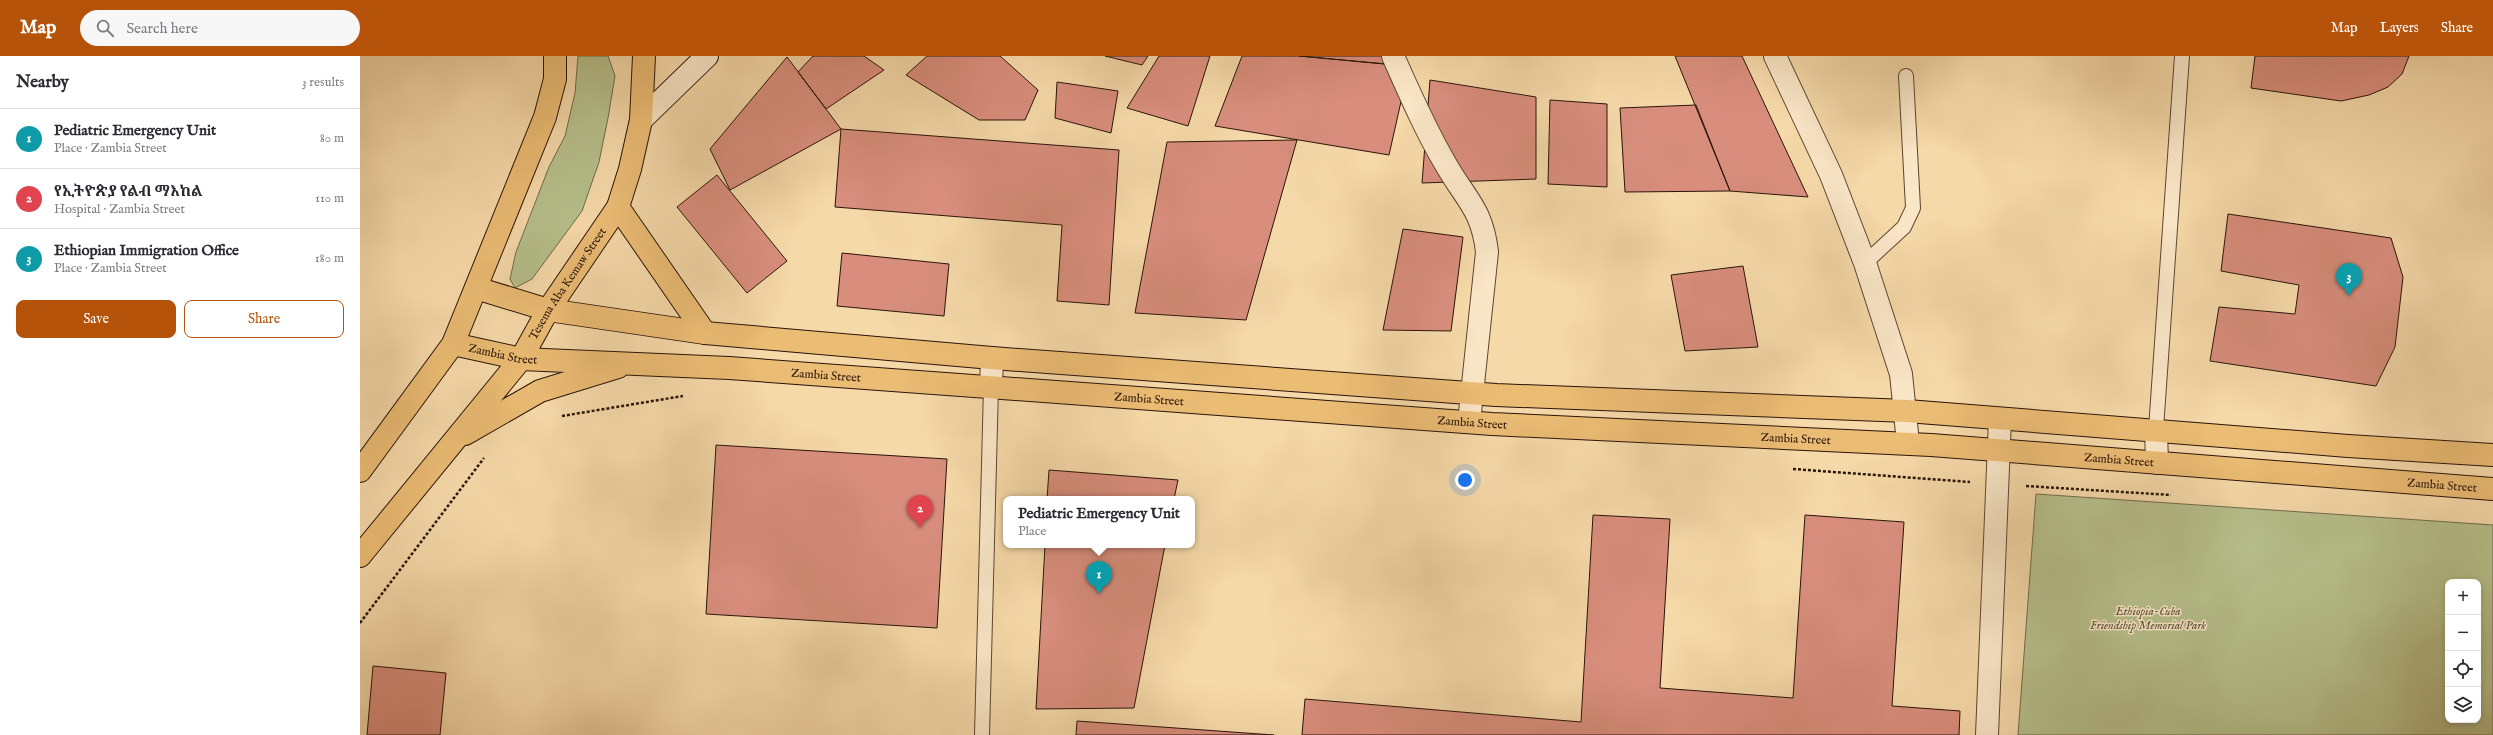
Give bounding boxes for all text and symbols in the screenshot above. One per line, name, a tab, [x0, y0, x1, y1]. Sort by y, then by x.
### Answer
search box	[80, 10, 360, 46]
text: Map	[20, 16, 56, 40]
icon: search	[94, 17, 116, 39]
text: Search here	[126, 19, 198, 38]
text: Map	[2331, 19, 2358, 37]
text: Layers	[2380, 19, 2419, 37]
text: Share	[2441, 19, 2473, 37]
text: Nearby	[16, 72, 69, 93]
text: 3 results	[302, 74, 344, 91]
text: Pediatric Emergency Unit	[54, 121, 216, 140]
text: 1	[27, 130, 31, 147]
text: 80 m	[320, 130, 344, 147]
text: Place · Zambia Street	[54, 140, 167, 157]
text: የኢትዮጵያ የልብ ማእከል	[54, 182, 203, 201]
text: 2	[26, 190, 32, 207]
text: 110 m	[315, 190, 344, 207]
text: Hospital · Zambia Street	[54, 201, 185, 218]
street label: Tesema Aba Kemaw Street	[526, 225, 610, 343]
text: Ethiopian Immigration Office	[54, 241, 239, 260]
text: 3	[27, 250, 31, 267]
text: 180 m	[315, 250, 344, 267]
text: Place · Zambia Street	[54, 260, 167, 277]
pin: 3	[2336, 263, 2362, 296]
button: Save	[16, 300, 176, 338]
button: Share	[184, 300, 344, 338]
street label: Zambia Street	[467, 341, 538, 368]
street label: Zambia Street	[790, 366, 861, 386]
street label: Zambia Street	[1114, 389, 1184, 409]
street label: Zambia Street	[1437, 413, 1507, 433]
street label: Zambia Street	[1760, 430, 1831, 448]
street label: Zambia Street	[2083, 450, 2155, 470]
your location	[1455, 470, 1475, 490]
street label: Zambia Street	[2406, 475, 2478, 496]
pin: 2	[907, 495, 933, 528]
popup	[1003, 496, 1195, 548]
text: Pediatric Emergency Unit	[1018, 504, 1180, 523]
text: Place	[1018, 523, 1046, 540]
pin: 1	[1086, 561, 1112, 594]
map controls	[2445, 579, 2481, 723]
button: +	[2445, 579, 2481, 615]
park label: Ethiopia-Cuba Friendship Memorial Park	[2090, 604, 2206, 633]
button: −	[2445, 615, 2481, 651]
button: locate	[2445, 651, 2481, 687]
button: layers	[2445, 687, 2481, 723]

